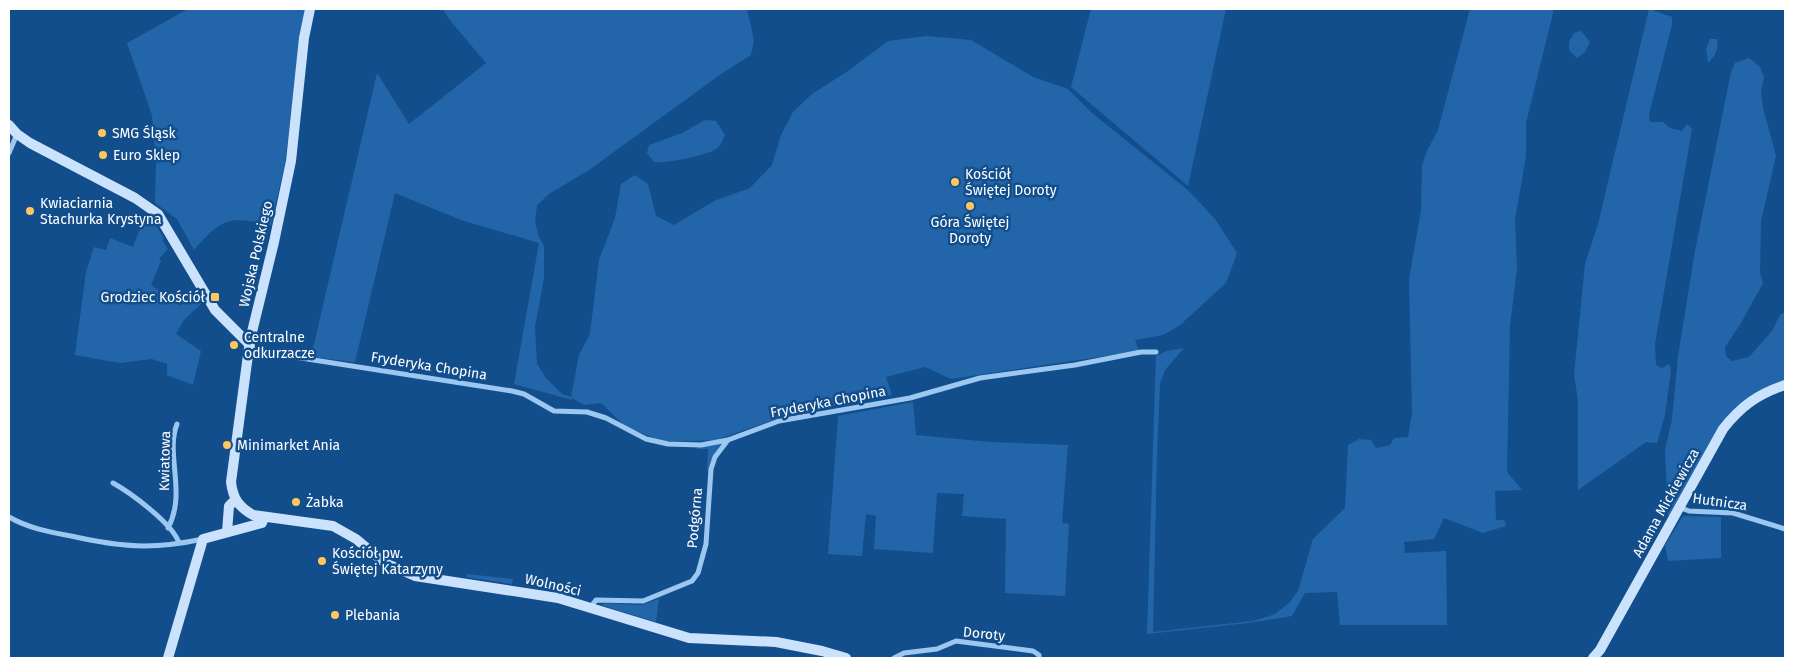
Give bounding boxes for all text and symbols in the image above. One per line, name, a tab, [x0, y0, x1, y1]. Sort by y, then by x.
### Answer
place label: SMG Śląsk	[112, 124, 176, 142]
marker: SMG Śląsk	[96, 127, 108, 139]
place label: Euro Sklep	[113, 147, 180, 164]
marker: Euro Sklep	[97, 149, 109, 161]
place label: Kościół Świętej Doroty	[965, 166, 1057, 199]
marker: Kościół Świętej Doroty	[949, 176, 961, 188]
place label: Kwiaciarnia Stachurka Krystyna	[40, 195, 162, 228]
street label: Wojska Polskiego	[235, 199, 277, 309]
marker: Góra Świętej Doroty	[964, 200, 976, 212]
marker: Kwiaciarnia Stachurka Krystyna	[24, 205, 36, 217]
place label: Góra Świętej Doroty	[931, 213, 1009, 247]
place label: Grodziec Kościół	[101, 289, 206, 306]
marker: Grodziec Kościół	[209, 291, 221, 303]
place label: Centralne odkurzacze	[244, 329, 315, 362]
marker: Centralne odkurzacze	[228, 339, 240, 351]
street label: Fryderyka Chopina	[370, 348, 488, 384]
street label: Fryderyka Chopina	[769, 382, 887, 422]
street label: Kwiatowa	[156, 431, 174, 491]
place label: Minimarket Ania	[237, 437, 340, 454]
marker: Minimarket Ania	[221, 439, 233, 451]
street label: Adama Mickiewicza	[1629, 446, 1703, 560]
street label: Podgórna	[684, 487, 706, 549]
street label: Hutnicza	[1692, 490, 1748, 514]
place label: Żabka	[306, 493, 344, 511]
marker: Żabka	[290, 496, 302, 508]
place label: Kościół pw. Świętej Katarzyny	[332, 545, 443, 578]
marker: Kościół pw. Świętej Katarzyny	[316, 555, 328, 567]
street label: Wolności	[523, 570, 583, 600]
place label: Plebania	[345, 607, 400, 624]
marker: Plebania	[329, 609, 341, 621]
street label: Doroty	[962, 623, 1006, 645]

